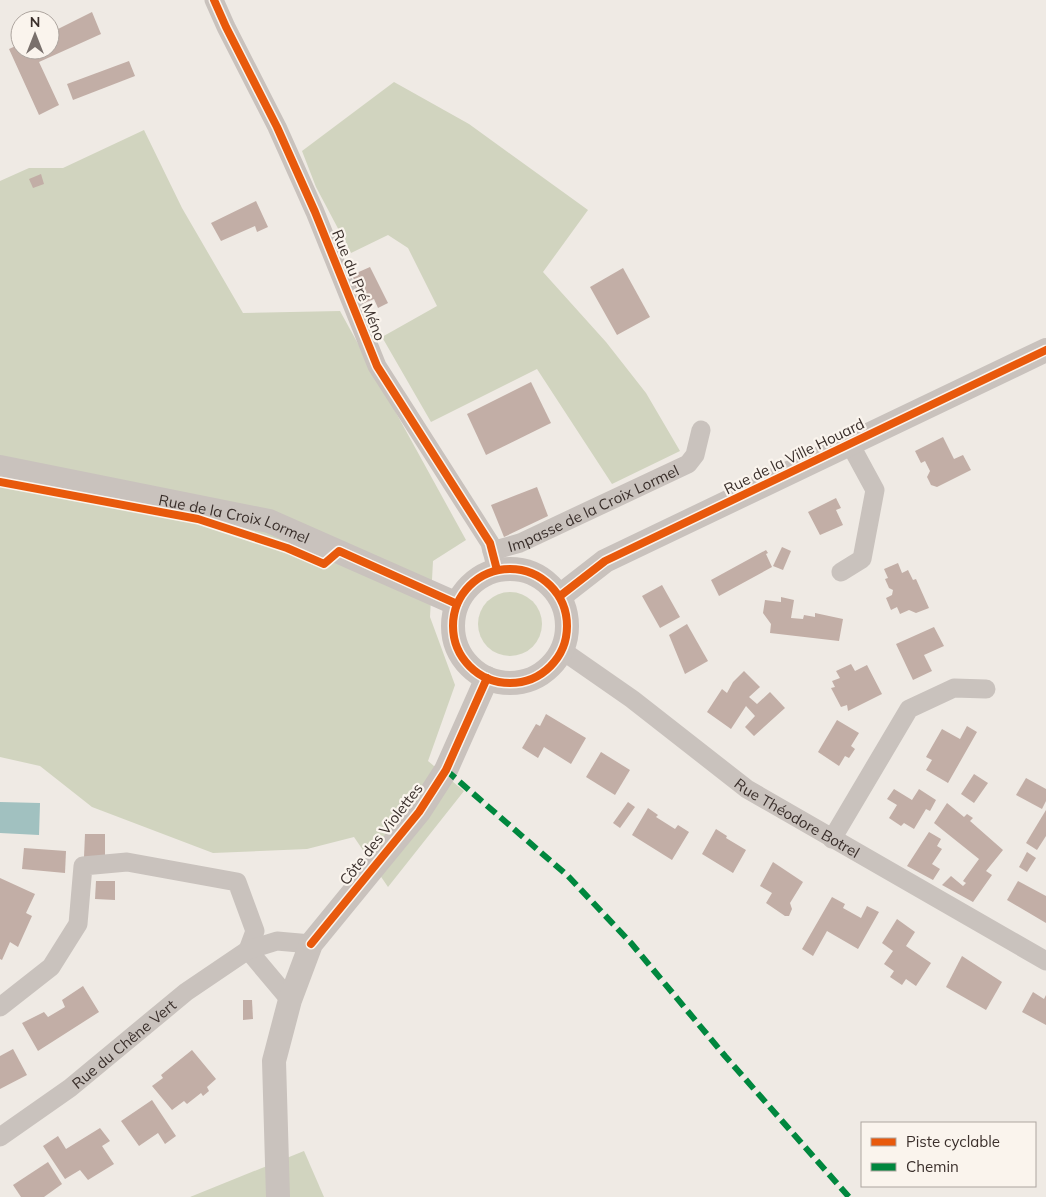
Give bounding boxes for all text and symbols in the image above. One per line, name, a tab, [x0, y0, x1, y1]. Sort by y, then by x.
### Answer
north arrow	[10, 10, 60, 60]
text: N	[30, 13, 40, 31]
street label: Rue du Pré Méno	[328, 227, 390, 343]
street label: Rue de la Ville Houard	[721, 414, 867, 498]
street label: Impasse de la Croix Lormel	[505, 460, 682, 556]
street label: Rue de la Croix Lormel	[157, 490, 313, 547]
street label: Rue Théodore Botrel	[731, 773, 863, 861]
street label: Côte des Violettes	[335, 779, 427, 889]
street label: Rue du Chêne Vert	[68, 995, 180, 1092]
legend	[861, 1122, 1036, 1187]
text: Piste cyclable	[906, 1132, 1000, 1151]
text: Chemin	[906, 1157, 959, 1176]

